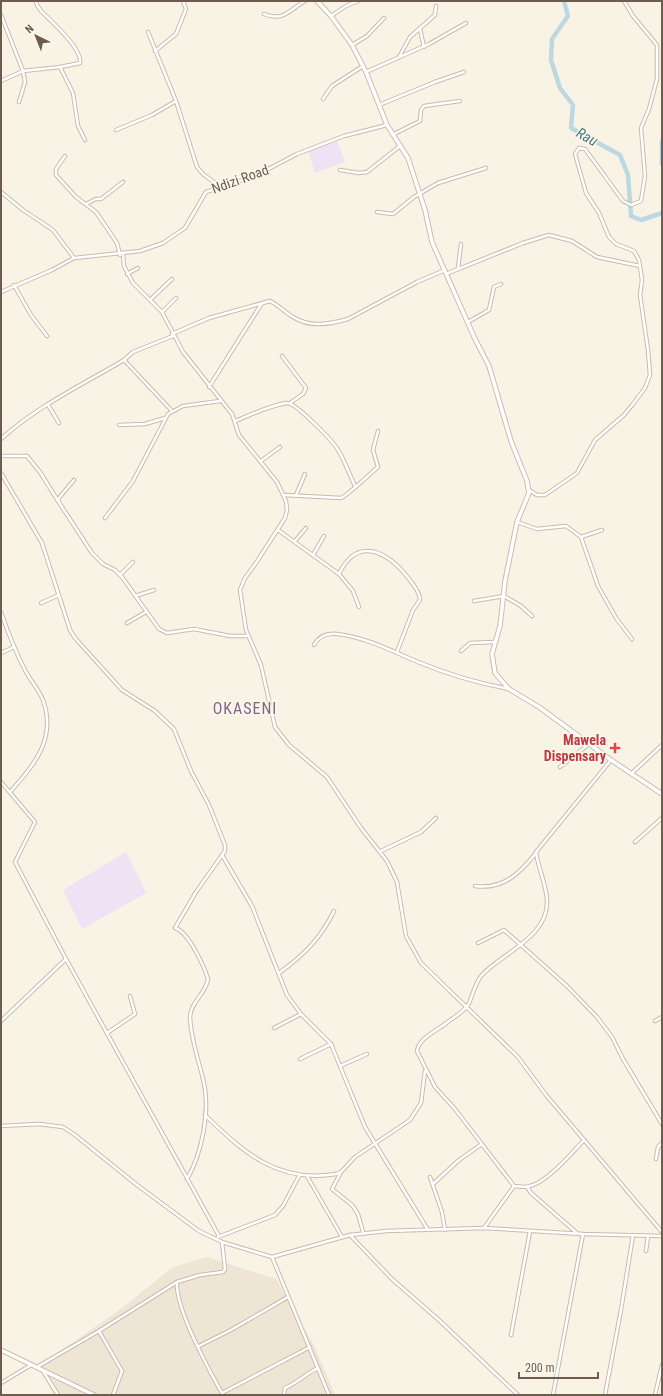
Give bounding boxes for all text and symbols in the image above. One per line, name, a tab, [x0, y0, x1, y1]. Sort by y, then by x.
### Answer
north arrow	[16, 16, 56, 56]
text: N	[23, 22, 37, 36]
water label: Rau	[573, 124, 601, 150]
street label: Ndizi Road	[209, 161, 271, 197]
district label: OKASENI	[213, 699, 277, 718]
place label: Mawela Dispensary	[544, 732, 607, 764]
marker: Mawela Dispensary	[609, 742, 621, 754]
scale bar	[519, 1354, 598, 1380]
text: 200 m	[525, 1361, 555, 1375]

